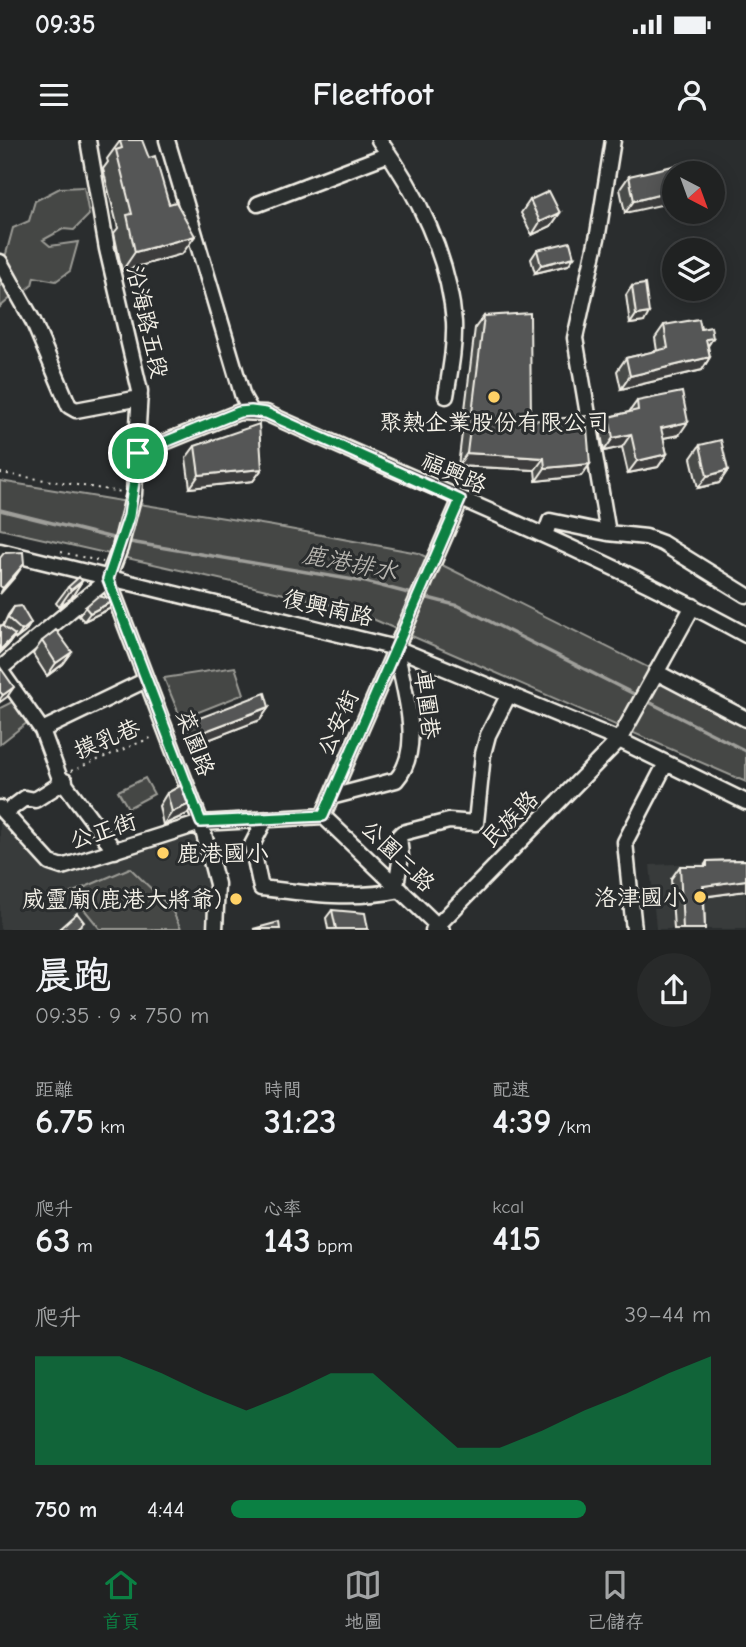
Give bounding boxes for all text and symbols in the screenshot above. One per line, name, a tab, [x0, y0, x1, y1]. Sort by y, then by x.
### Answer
text: 09:35	[35, 10, 95, 40]
icon: menu	[35, 76, 73, 114]
text: Fleetfoot	[312, 76, 434, 113]
icon: person	[673, 76, 711, 114]
north arrow	[662, 161, 724, 224]
map controls	[662, 161, 725, 301]
button: layers	[662, 238, 725, 301]
street label: 沿海路五段	[121, 263, 173, 381]
marker: 聚熱企業股份有限公司	[486, 389, 502, 405]
place label: 聚熱企業股份有限公司	[379, 409, 609, 436]
pin	[108, 423, 168, 483]
icon: arrive	[119, 434, 157, 472]
street label: 福興路	[417, 447, 491, 499]
water label: 鹿港排水	[300, 540, 401, 586]
street label: 復興南路	[280, 584, 376, 632]
street label: 車圍巷	[409, 669, 445, 742]
street label: 公安街	[312, 686, 364, 760]
street label: 菜園路	[170, 706, 220, 780]
street label: 摸乳巷	[70, 713, 145, 764]
street label: 民族路	[476, 785, 544, 853]
street label: 公正街	[66, 807, 140, 855]
street label: 公園二路	[356, 814, 440, 898]
place label: 鹿港國小	[177, 840, 269, 867]
marker: 鹿港國小	[155, 845, 171, 861]
place label: 洛津國小	[594, 884, 686, 911]
place label: 威靈廟(鹿港大將爺)	[22, 886, 222, 913]
marker: 洛津國小	[692, 889, 708, 905]
marker: 威靈廟(鹿港大將爺)	[228, 891, 244, 907]
button: share	[637, 953, 711, 1027]
text: 晨跑	[35, 954, 111, 998]
text: 09:35 · 9 × 750 m	[35, 1002, 209, 1029]
text: 距離	[35, 1079, 73, 1101]
text: 時間	[264, 1079, 302, 1101]
text: 配速	[492, 1079, 530, 1101]
text: 6.75	[35, 1101, 94, 1142]
text: 31:23	[264, 1101, 337, 1142]
text: 4:39	[492, 1101, 552, 1142]
text: km	[94, 1116, 125, 1138]
text: /km	[552, 1116, 591, 1138]
text: kcal	[492, 1196, 524, 1218]
text: 爬升	[35, 1198, 73, 1220]
text: 心率	[264, 1198, 302, 1220]
text: 415	[492, 1218, 541, 1259]
text: 63	[35, 1220, 71, 1261]
text: 143	[264, 1220, 311, 1261]
text: m	[71, 1235, 93, 1257]
text: bpm	[311, 1235, 353, 1257]
text: 39–44 m	[624, 1301, 711, 1328]
text: 爬升	[35, 1304, 81, 1331]
text: 750 m	[35, 1496, 97, 1523]
text: 4:44	[147, 1496, 185, 1523]
tab: 首頁	[102, 1566, 140, 1633]
tab: 地圖	[344, 1566, 383, 1633]
tab: 已儲存	[587, 1566, 644, 1633]

